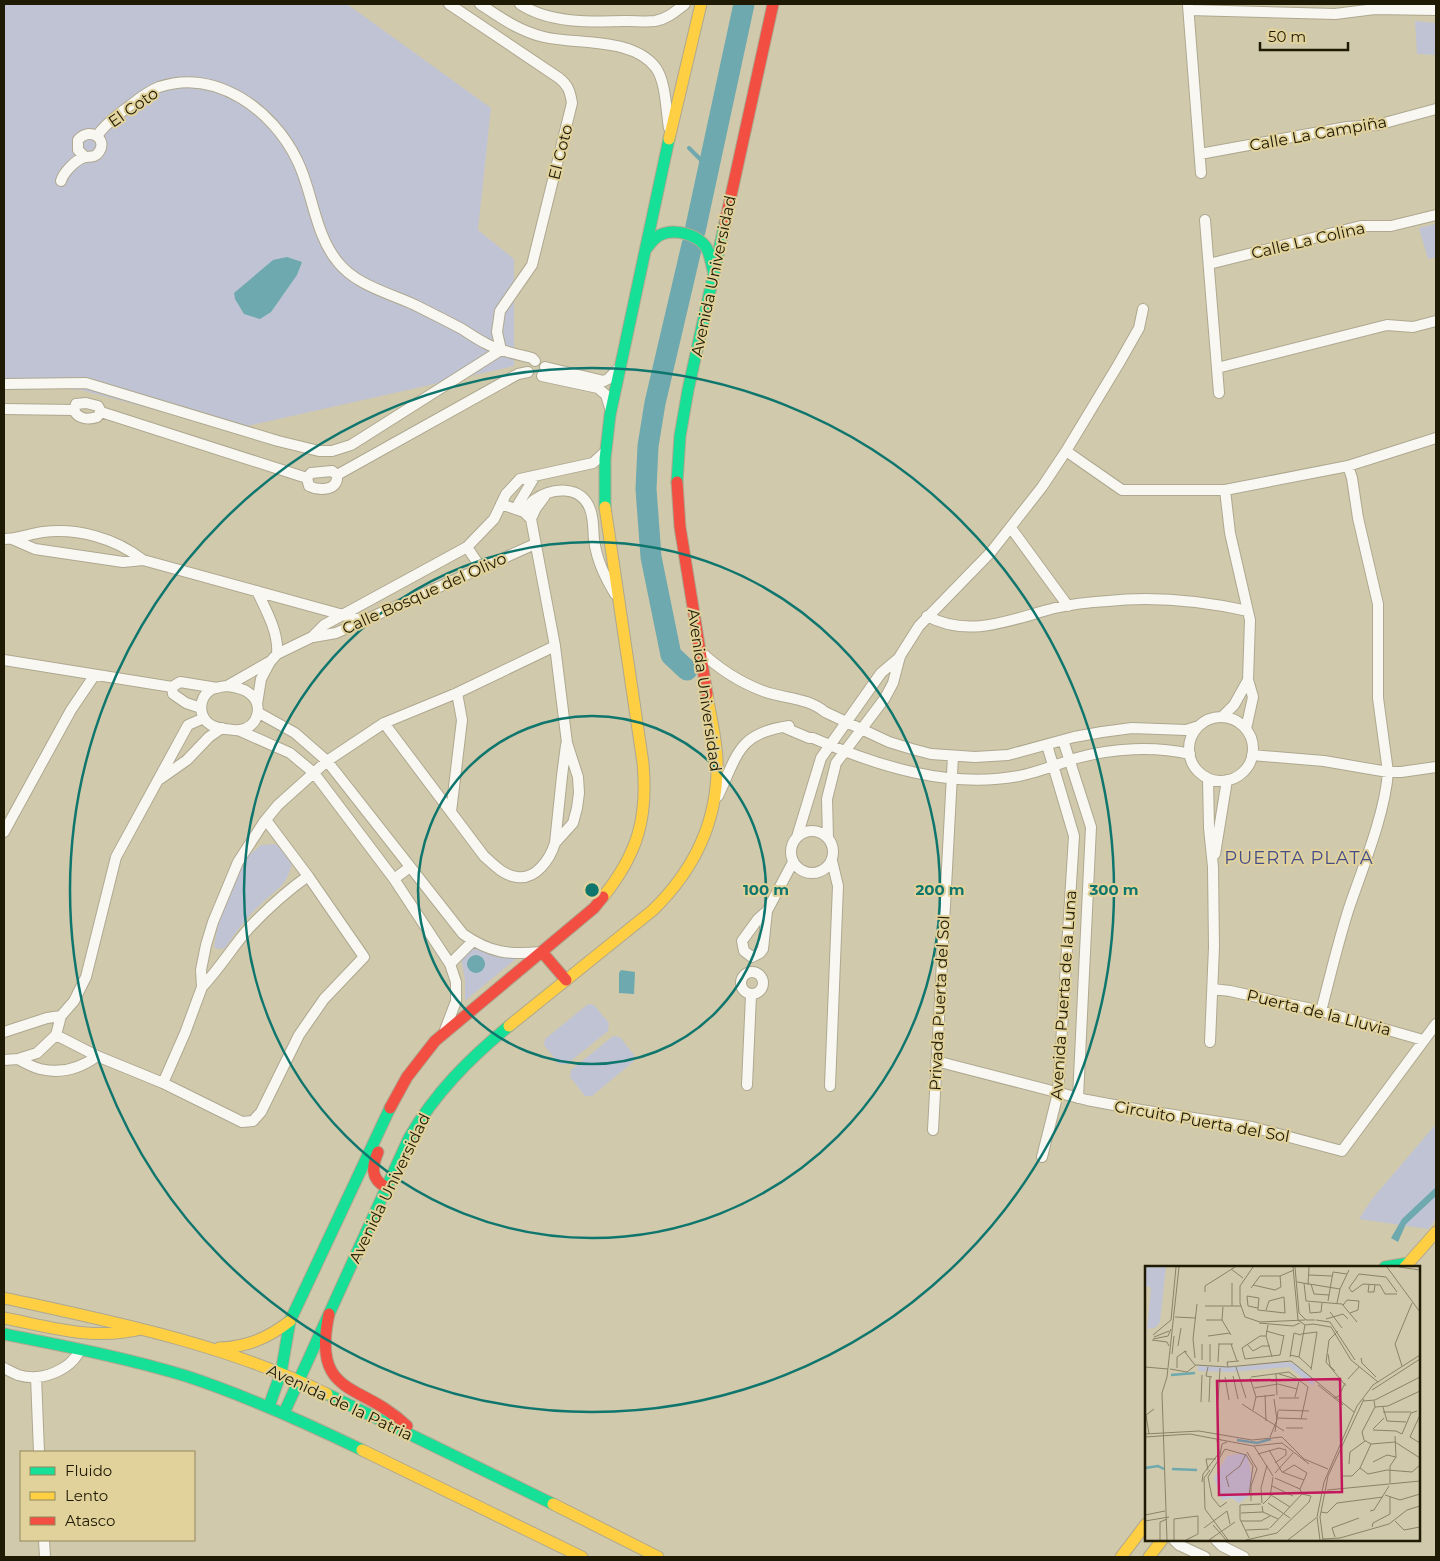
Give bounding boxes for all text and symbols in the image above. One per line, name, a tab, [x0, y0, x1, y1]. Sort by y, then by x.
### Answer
scale bar	[1260, 20, 1348, 52]
text: 50 m	[1268, 27, 1306, 46]
street label: El Coto	[105, 83, 162, 131]
street label: Calle La Campiña	[1248, 112, 1388, 155]
street label: El Coto	[544, 122, 577, 182]
street label: Avenida Universidad	[687, 194, 740, 358]
street label: Calle La Colina	[1249, 218, 1367, 263]
street label: Calle Bosque del Olivo	[339, 549, 509, 638]
street label: Avenida Universidad	[684, 607, 725, 773]
district label: PUERTA PLATA	[1224, 847, 1374, 869]
text: 100 m	[743, 880, 789, 899]
text: 200 m	[915, 880, 965, 899]
text: 300 m	[1088, 880, 1139, 899]
centre of rings	[583, 881, 601, 899]
street label: Avenida Puerta de la Luna	[1047, 890, 1080, 1100]
street label: Privada Puerta del Sol	[925, 915, 954, 1091]
street label: Puerta de la Lluvia	[1245, 985, 1393, 1040]
street label: Circuito Puerta del Sol	[1113, 1097, 1291, 1146]
street label: Avenida Universidad	[345, 1110, 434, 1266]
inset map	[1145, 1266, 1420, 1541]
street label: Avenida de la Patria	[264, 1360, 416, 1445]
legend	[20, 1451, 195, 1541]
text: Fluido	[65, 1461, 112, 1480]
text: Lento	[65, 1486, 108, 1505]
text: Atasco	[65, 1511, 115, 1530]

